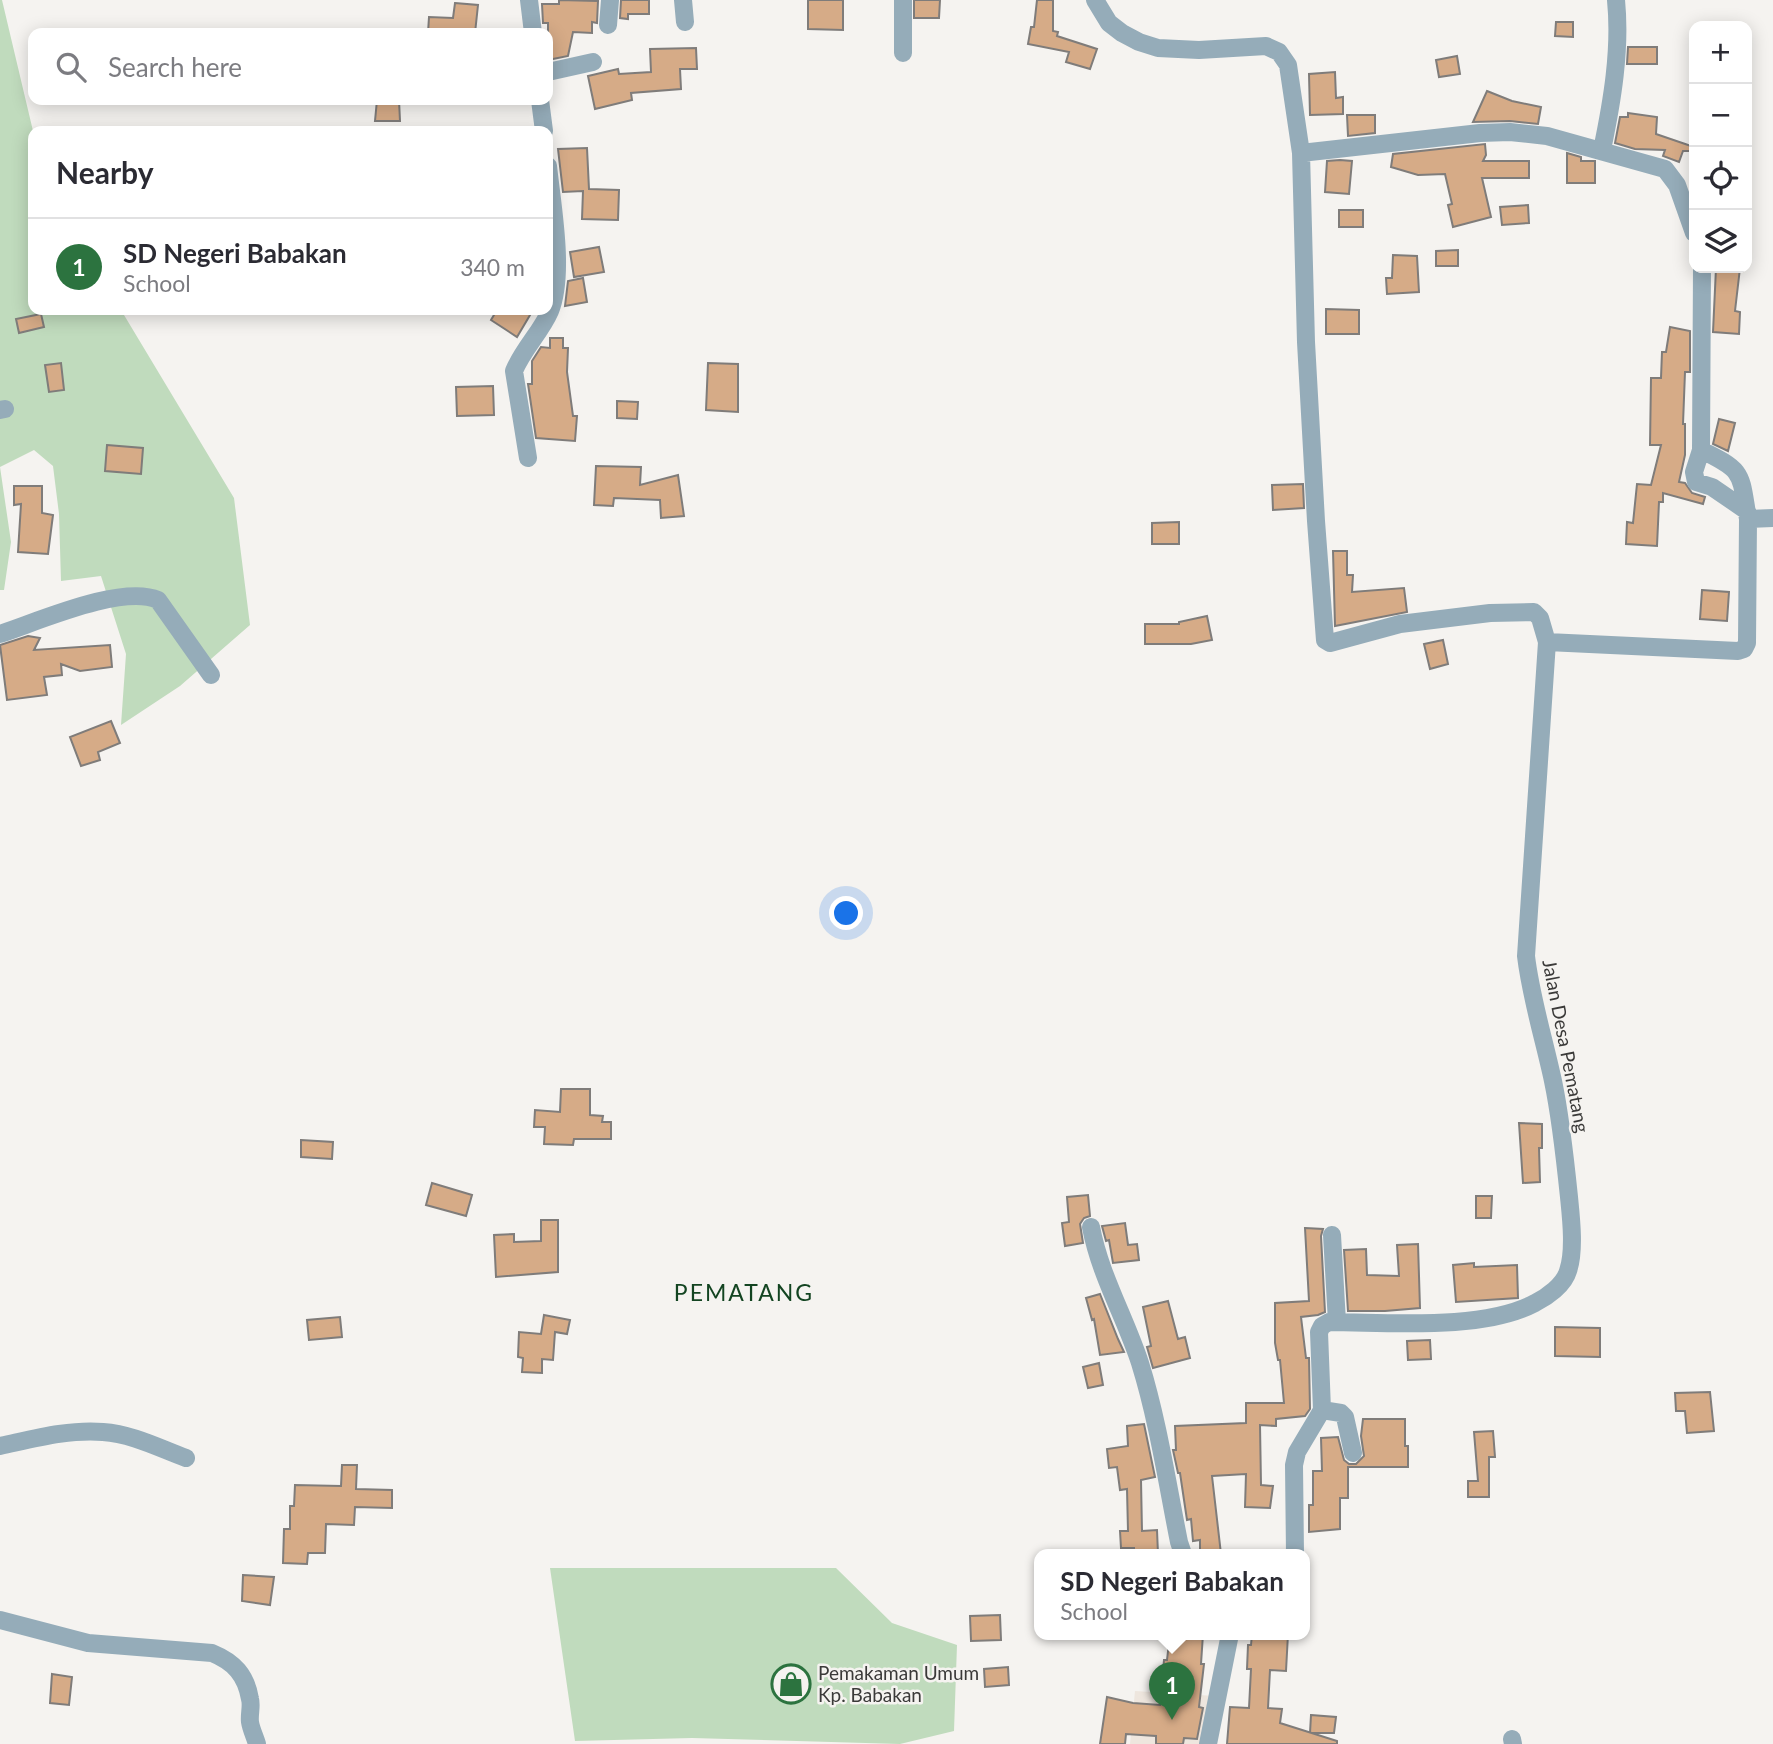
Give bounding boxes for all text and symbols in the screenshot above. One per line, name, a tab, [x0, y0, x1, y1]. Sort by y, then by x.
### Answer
map controls	[1689, 21, 1752, 273]
button: +	[1689, 21, 1752, 84]
search box	[28, 28, 553, 105]
icon: search	[52, 48, 90, 86]
text: Search here	[108, 51, 242, 83]
button: −	[1689, 84, 1752, 147]
button: locate	[1689, 147, 1752, 210]
text: Nearby	[56, 154, 154, 190]
button: layers	[1689, 210, 1752, 273]
text: SD Negeri Babakan	[123, 237, 347, 269]
text: 1	[72, 253, 86, 281]
text: 340 m	[460, 253, 525, 281]
text: School	[123, 269, 191, 297]
your location	[829, 896, 863, 930]
street label: Jalan Desa Pematang	[1538, 957, 1595, 1135]
district label: PEMATANG	[674, 1278, 814, 1306]
popup	[1034, 1549, 1310, 1640]
text: SD Negeri Babakan	[1060, 1565, 1284, 1597]
text: School	[1060, 1597, 1128, 1625]
place label: Pemakaman Umum Kp. Babakan	[818, 1661, 979, 1706]
pin: 1	[1149, 1662, 1195, 1720]
shop icon: Pemakaman Umum Kp. Babakan	[770, 1663, 812, 1705]

